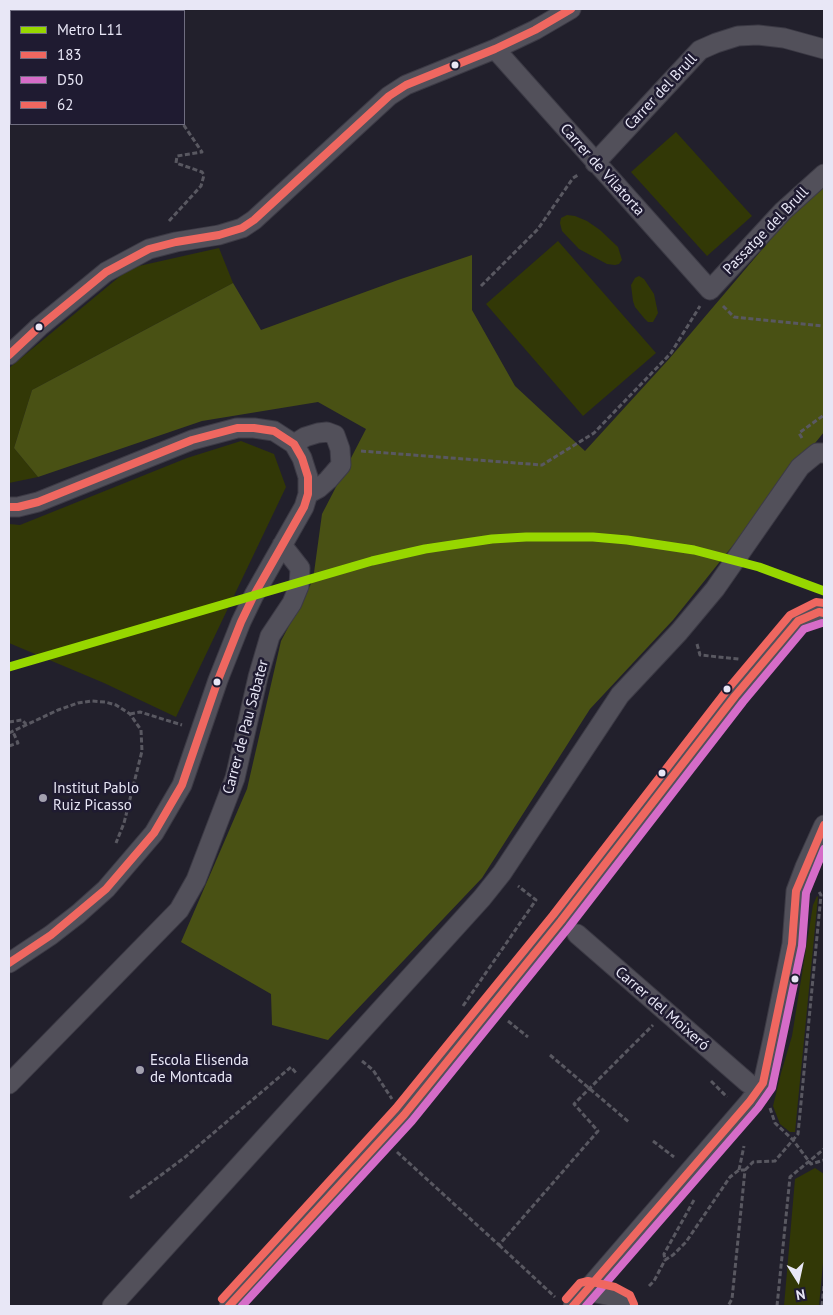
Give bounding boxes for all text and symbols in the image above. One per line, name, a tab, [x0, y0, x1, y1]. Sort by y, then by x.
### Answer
legend	[10, 10, 185, 125]
text: Metro L11	[57, 20, 123, 39]
text: 183	[57, 45, 82, 64]
street label: Carrer del Brull	[621, 50, 701, 134]
unlabelled marker	[450, 60, 460, 70]
text: D50	[57, 70, 83, 89]
text: 62	[57, 95, 73, 114]
street label: Carrer de Vilatorta	[556, 120, 648, 220]
street label: Passatge del Brull	[720, 183, 812, 279]
unlabelled marker	[34, 322, 44, 332]
street label: Carrer de Pau Sabater	[219, 658, 273, 796]
unlabelled marker	[212, 677, 222, 687]
unlabelled marker	[722, 684, 732, 694]
unlabelled marker	[657, 768, 667, 778]
place label: Institut Pablo Ruiz Picasso	[53, 780, 139, 815]
marker: Institut Pablo Ruiz Picasso	[37, 792, 49, 804]
street label: Carrer del Moixeró	[611, 963, 713, 1055]
unlabelled marker	[790, 974, 800, 984]
place label: Escola Elisenda de Montcada	[150, 1052, 249, 1087]
marker: Escola Elisenda de Montcada	[134, 1064, 146, 1076]
north arrow	[773, 1255, 823, 1305]
text: N	[795, 1285, 807, 1304]

